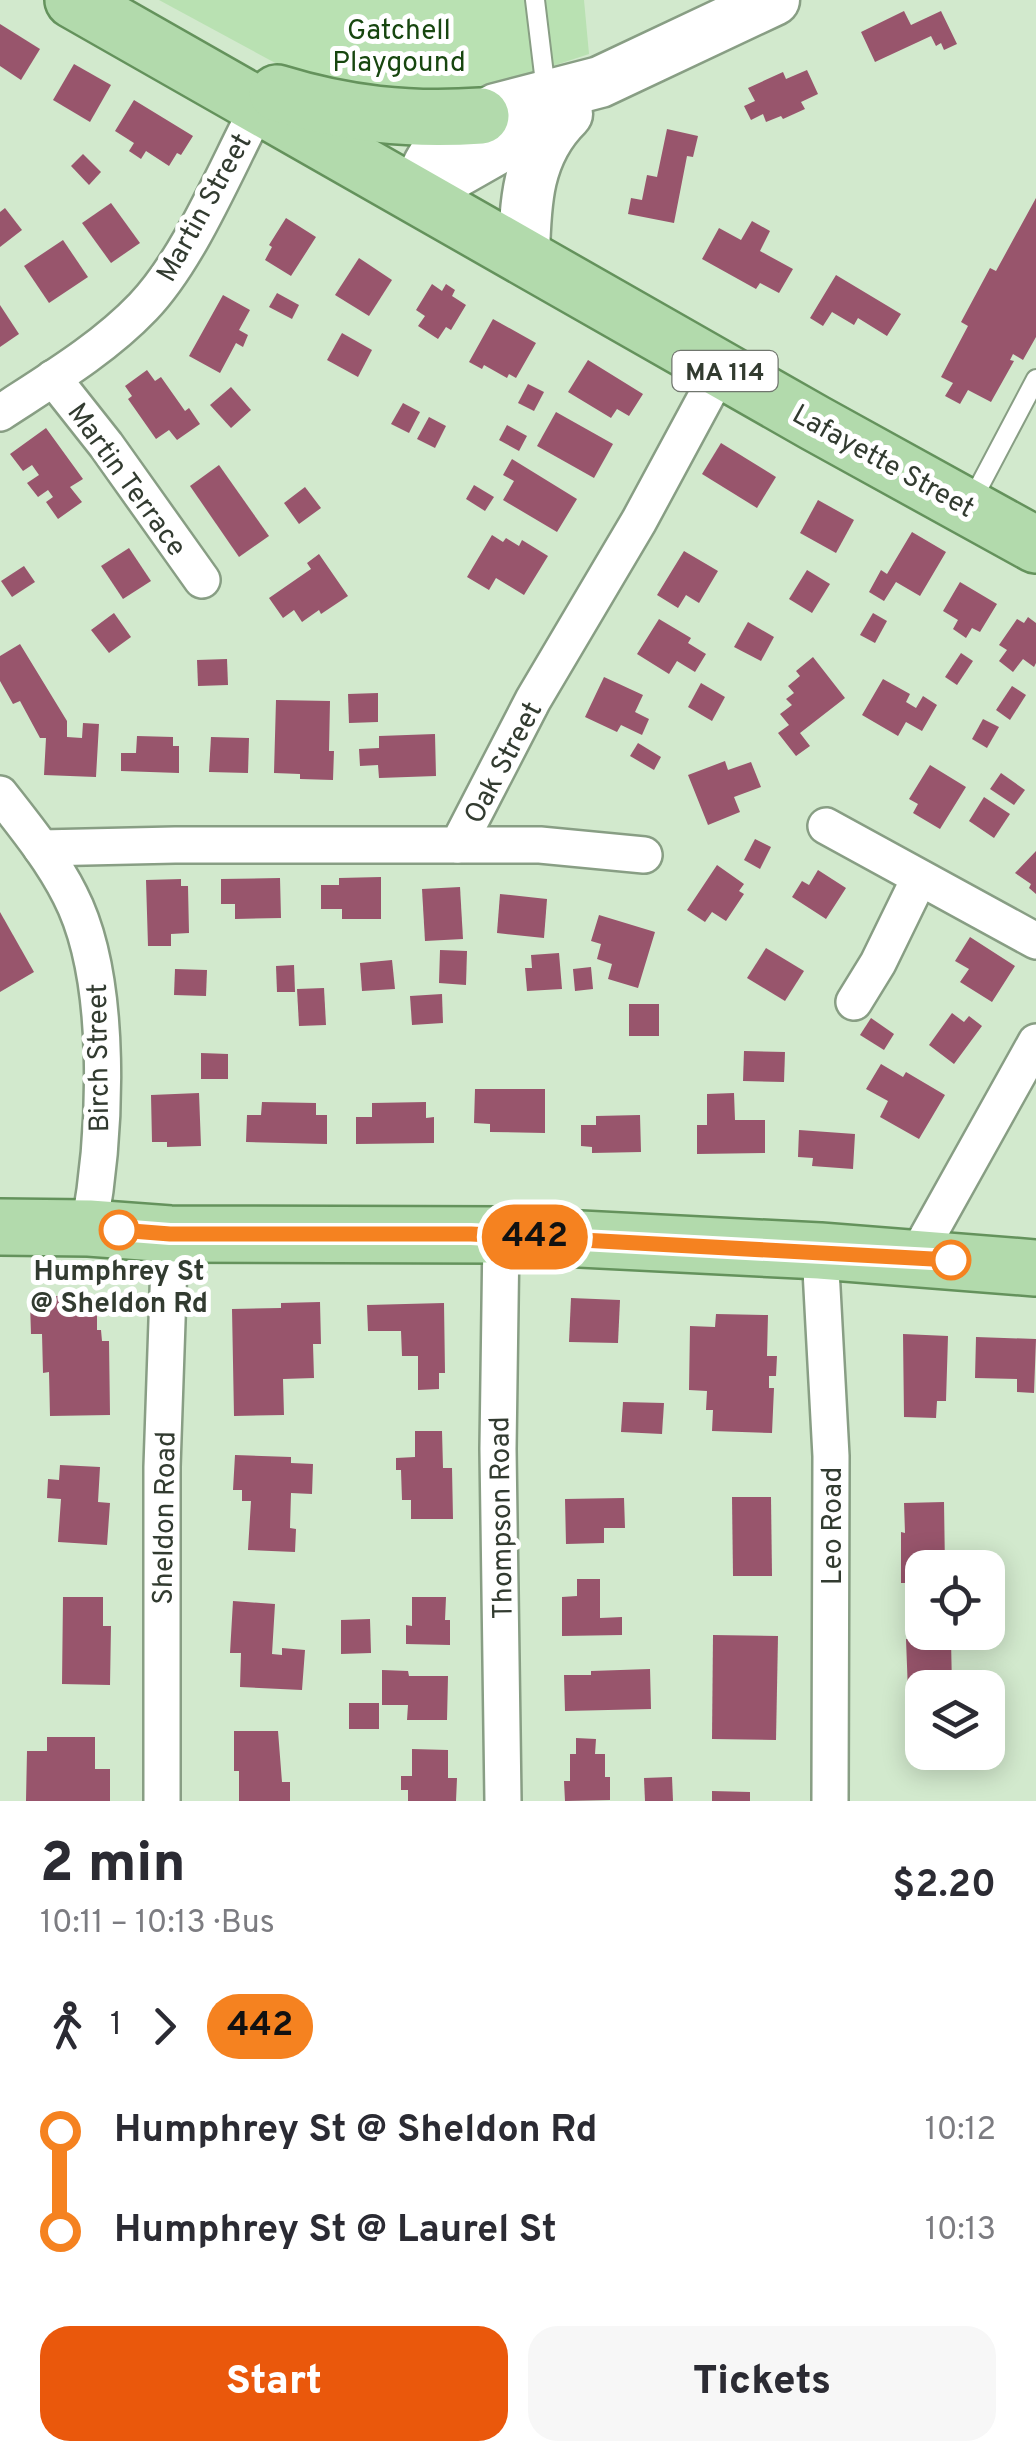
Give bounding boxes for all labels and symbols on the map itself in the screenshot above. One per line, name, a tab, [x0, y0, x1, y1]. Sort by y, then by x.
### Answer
park label: Gatchell Playgound	[332, 14, 466, 82]
street label: Martin Street	[150, 128, 261, 289]
road number: MA 114	[672, 351, 778, 391]
street label: Martin Terrace	[58, 397, 193, 565]
street label: Lafayette Street	[785, 398, 980, 528]
street label: Oak Street	[457, 696, 552, 831]
street label: Birch Street	[81, 983, 119, 1133]
line badge: 442	[478, 1204, 592, 1270]
marker: Humphrey St @ Sheldon Rd	[100, 1211, 138, 1249]
unlabelled marker	[932, 1241, 970, 1279]
place label: Humphrey St @ Sheldon Rd	[30, 1255, 208, 1323]
street label: Thompson Road	[483, 1416, 523, 1620]
street label: Sheldon Road	[146, 1431, 186, 1605]
street label: Leo Road	[816, 1467, 852, 1585]

